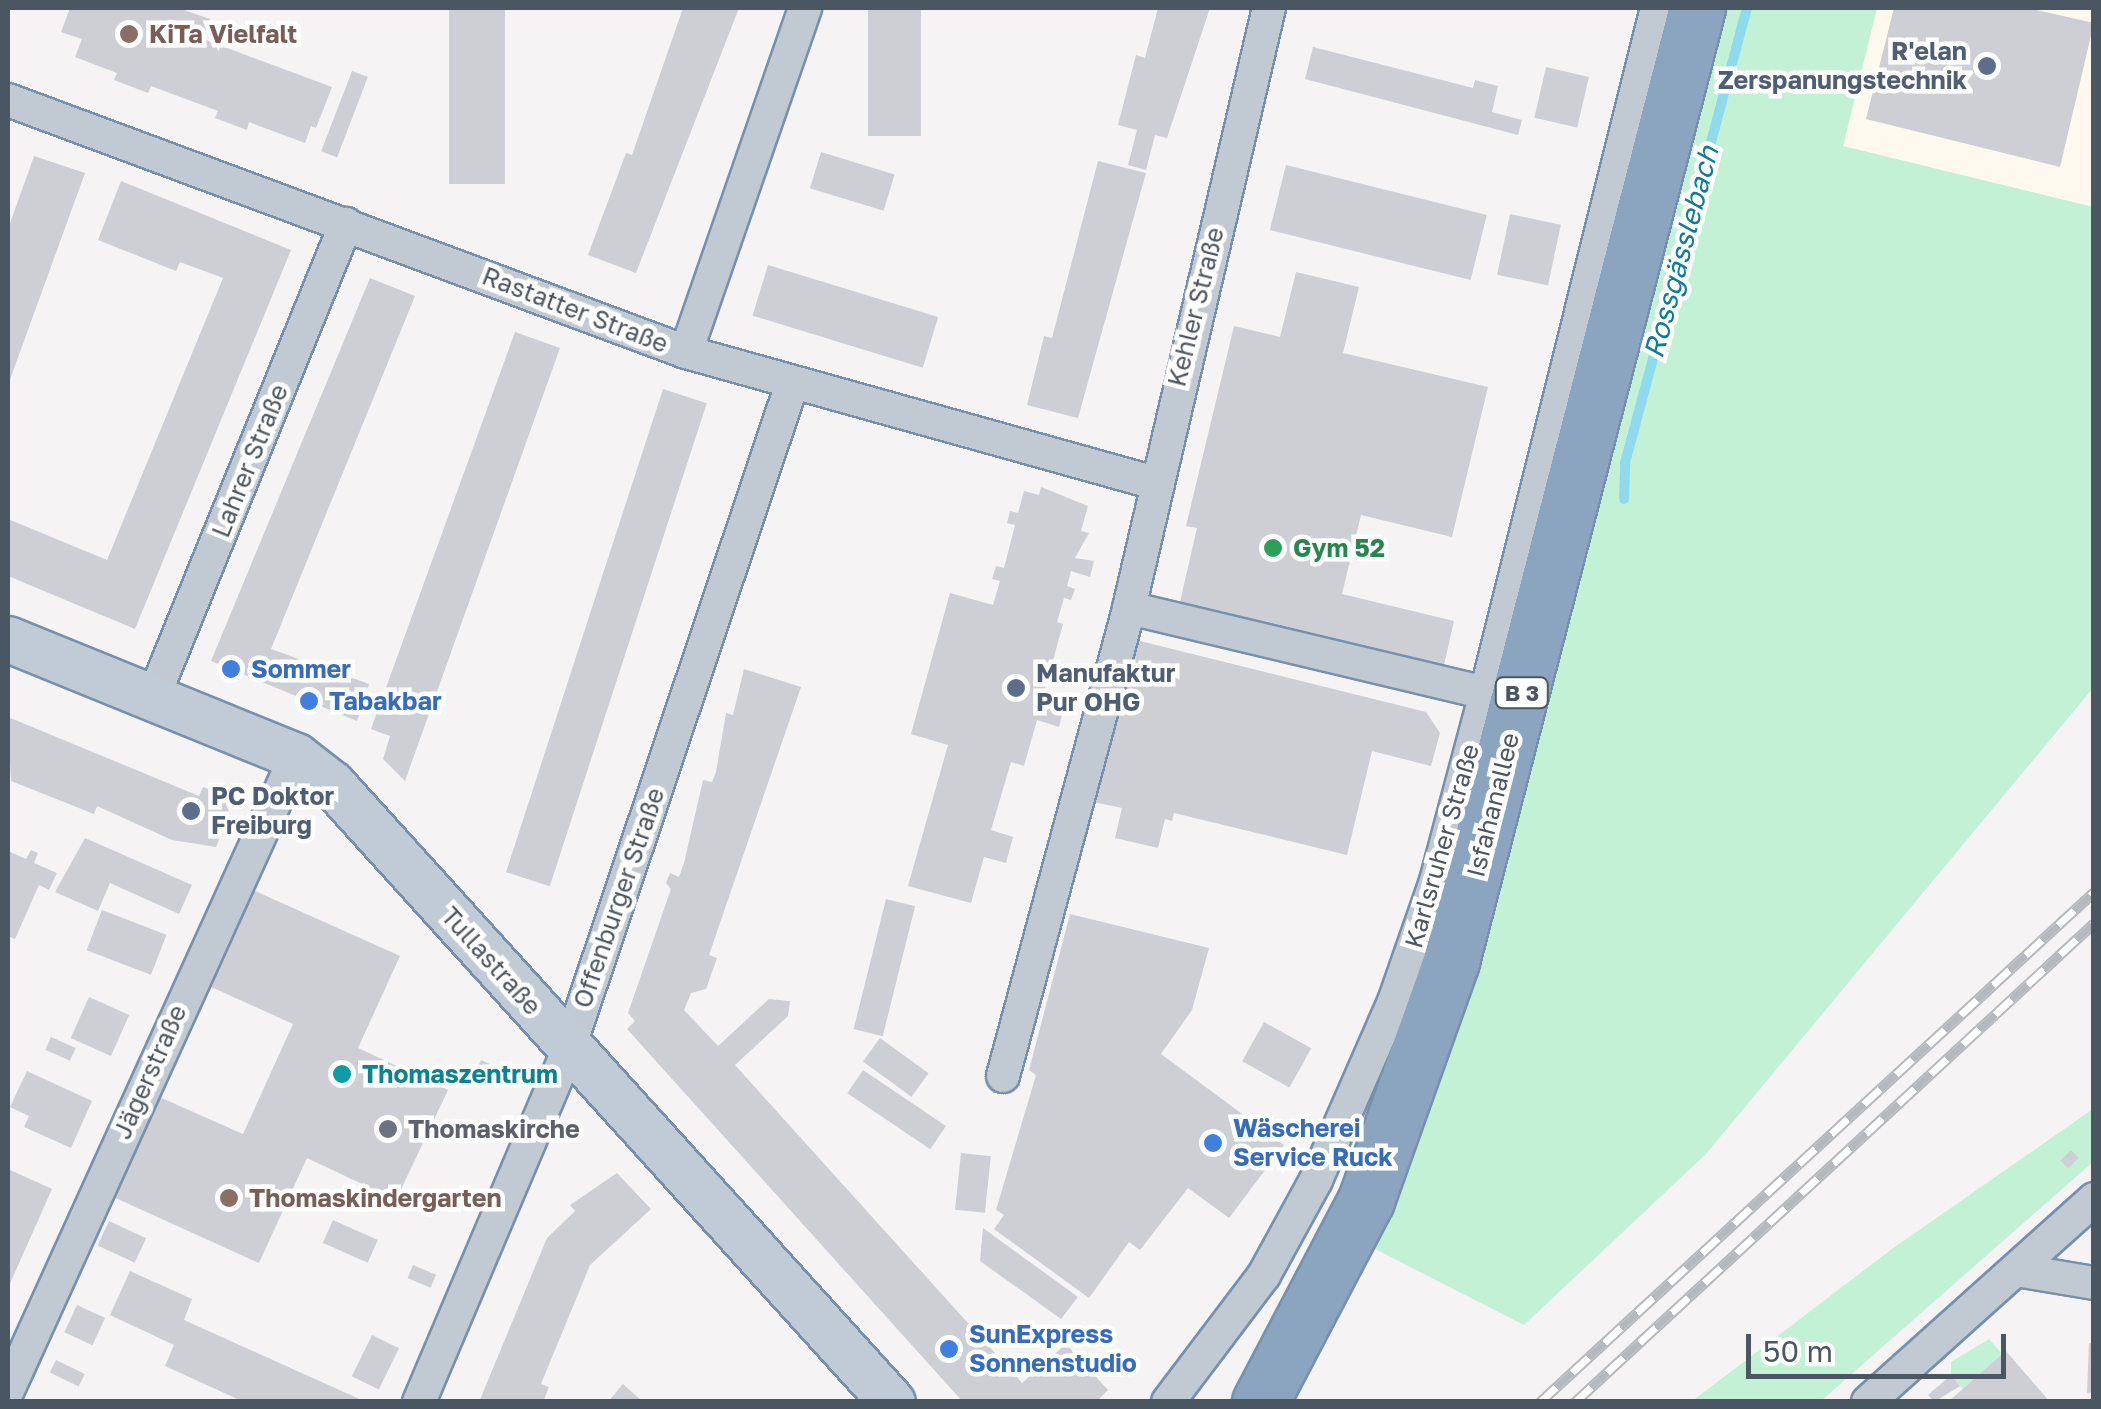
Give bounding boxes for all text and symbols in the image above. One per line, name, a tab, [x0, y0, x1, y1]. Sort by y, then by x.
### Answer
place label: KiTa Vielfalt	[149, 19, 297, 49]
marker: KiTa Vielfalt	[118, 23, 140, 45]
place label: R'elan Zerspanungstechnik	[1718, 37, 1967, 96]
marker: R'elan Zerspanungstechnik	[1976, 55, 1998, 77]
water label: Rossgässlebach	[1637, 142, 1725, 362]
street label: Kehler Straße	[1162, 224, 1230, 390]
street label: Rastatter Straße	[478, 261, 672, 359]
street label: Lahrer Straße	[206, 380, 294, 542]
place label: Gym 52	[1293, 533, 1385, 563]
marker: Gym 52	[1262, 537, 1284, 559]
place label: Sommer	[251, 654, 351, 684]
marker: Sommer	[220, 658, 242, 680]
place label: Manufaktur Pur OHG	[1036, 659, 1175, 718]
road number: B 3	[1494, 676, 1550, 710]
marker: Manufaktur Pur OHG	[1005, 677, 1027, 699]
place label: Tabakbar	[329, 686, 442, 716]
marker: Tabakbar	[298, 690, 320, 712]
street label: Isfahanallee	[1461, 730, 1525, 880]
street label: Karlsruher Straße	[1399, 740, 1485, 952]
place label: PC Doktor Freiburg	[211, 782, 334, 841]
street label: Offenburger Straße	[567, 784, 671, 1012]
marker: PC Doktor Freiburg	[180, 800, 202, 822]
street label: Tullastraße	[435, 901, 547, 1021]
street label: Jägerstraße	[107, 1000, 193, 1144]
place label: Thomaszentrum	[362, 1059, 558, 1089]
marker: Thomaszentrum	[331, 1063, 353, 1085]
place label: Thomaskirche	[408, 1114, 580, 1144]
place label: Wäscherei Service Ruck	[1233, 1114, 1393, 1173]
marker: Thomaskirche	[377, 1118, 399, 1140]
marker: Wäscherei Service Ruck	[1202, 1132, 1224, 1154]
place label: Thomaskindergarten	[249, 1183, 502, 1213]
marker: Thomaskindergarten	[218, 1187, 240, 1209]
scale bar	[1751, 1314, 2011, 1376]
place label: SunExpress Sonnenstudio	[969, 1320, 1137, 1379]
text: 50 m	[1763, 1333, 1833, 1369]
marker: SunExpress Sonnenstudio	[938, 1338, 960, 1360]

